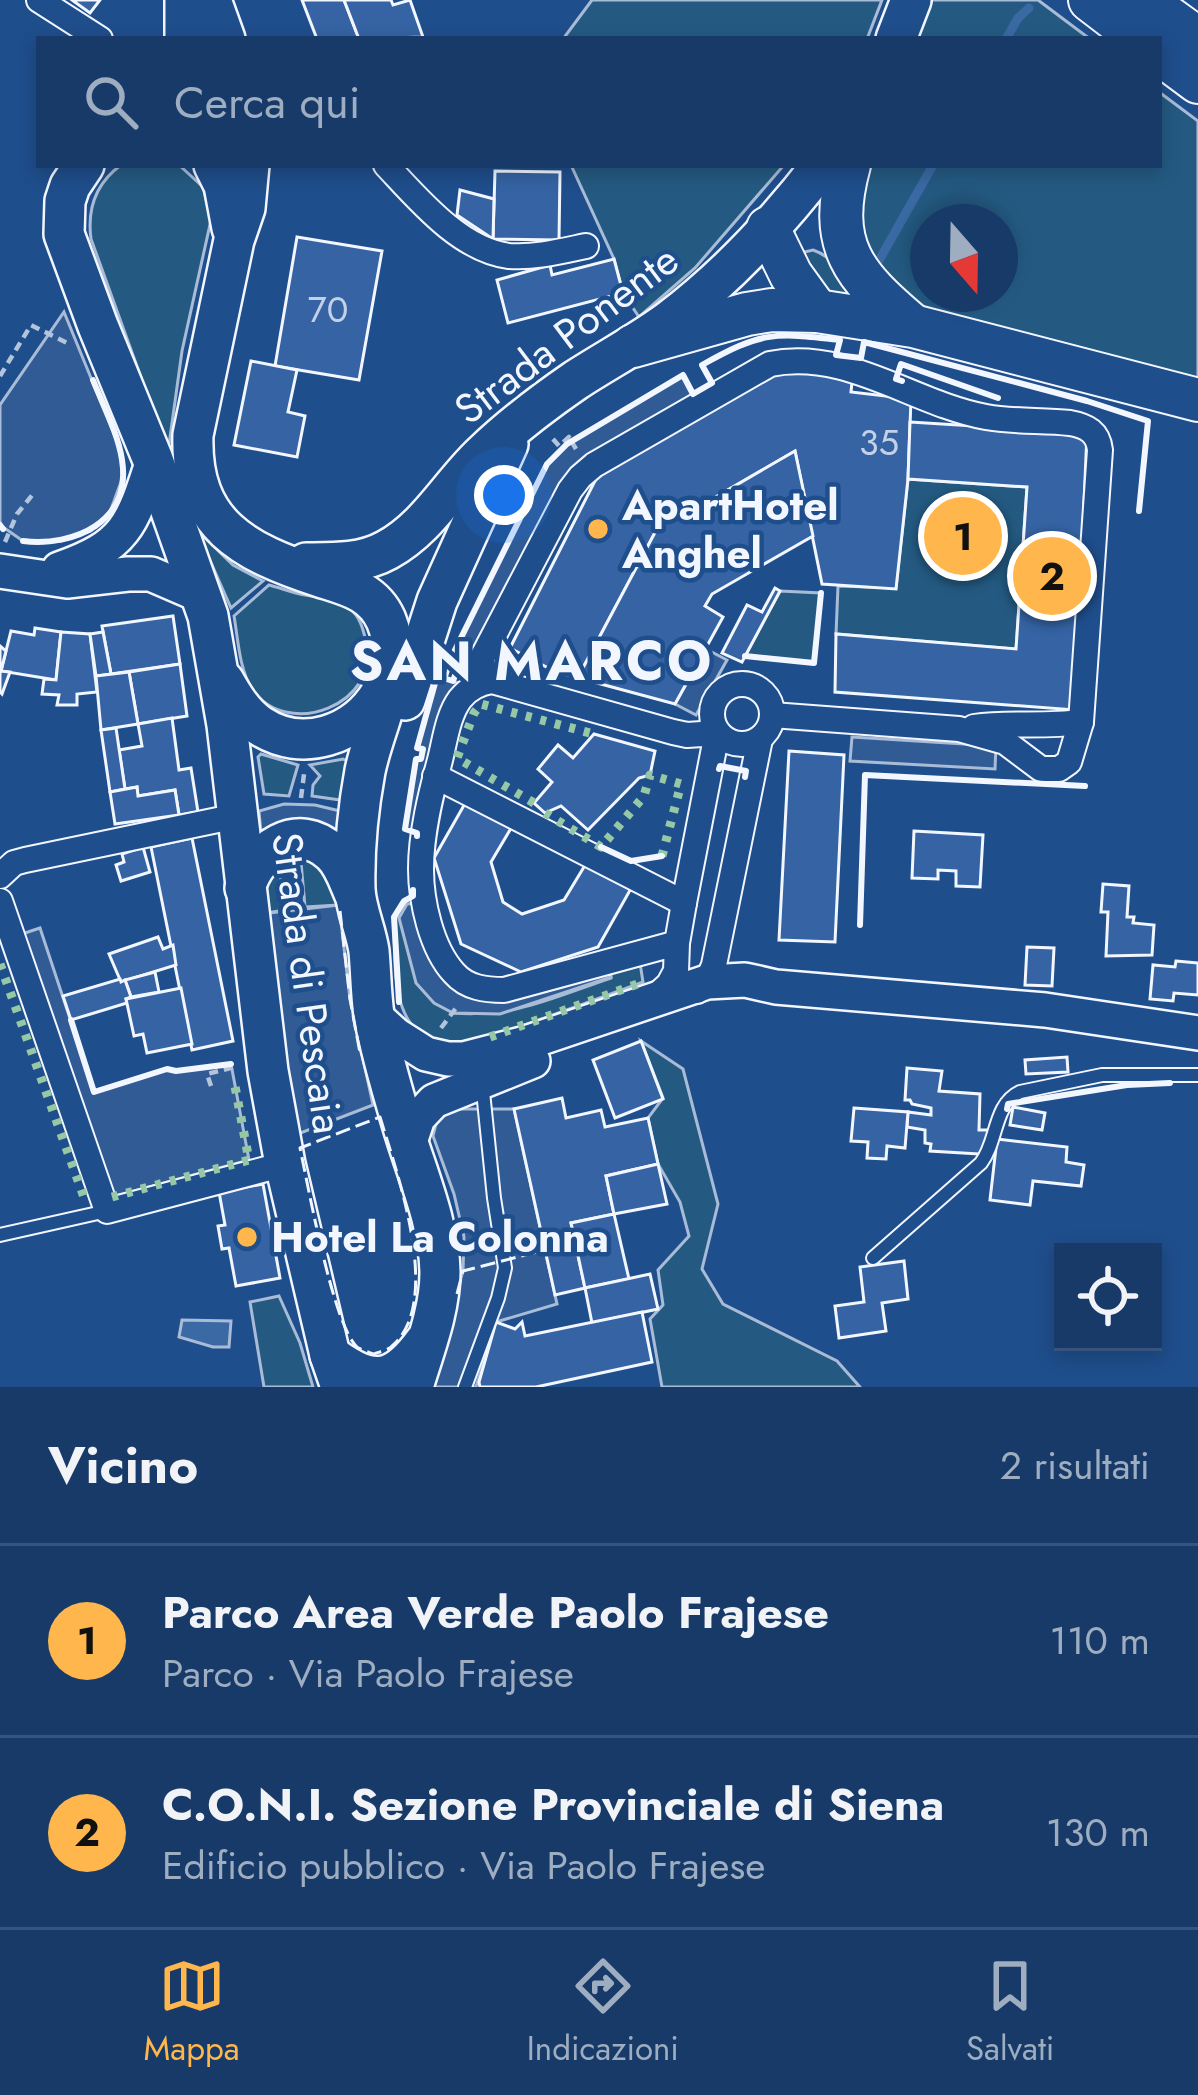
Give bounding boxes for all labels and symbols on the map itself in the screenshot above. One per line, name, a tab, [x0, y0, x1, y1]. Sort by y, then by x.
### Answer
north arrow	[910, 204, 1018, 312]
street label: Strada Ponente	[441, 230, 691, 439]
house number: 70	[308, 283, 348, 335]
house number: 35	[859, 416, 899, 468]
your location	[474, 465, 534, 525]
place label: ApartHotel Anghel	[621, 475, 839, 584]
pin: 1	[924, 491, 1002, 581]
marker: ApartHotel Anghel	[585, 516, 611, 542]
pin: 2	[1013, 531, 1091, 621]
district label: SAN MARCO	[350, 622, 714, 700]
street label: Strada di Pescaia	[256, 828, 359, 1138]
place label: Hotel La Colonna	[271, 1207, 609, 1268]
marker: Hotel La Colonna	[234, 1224, 260, 1250]

